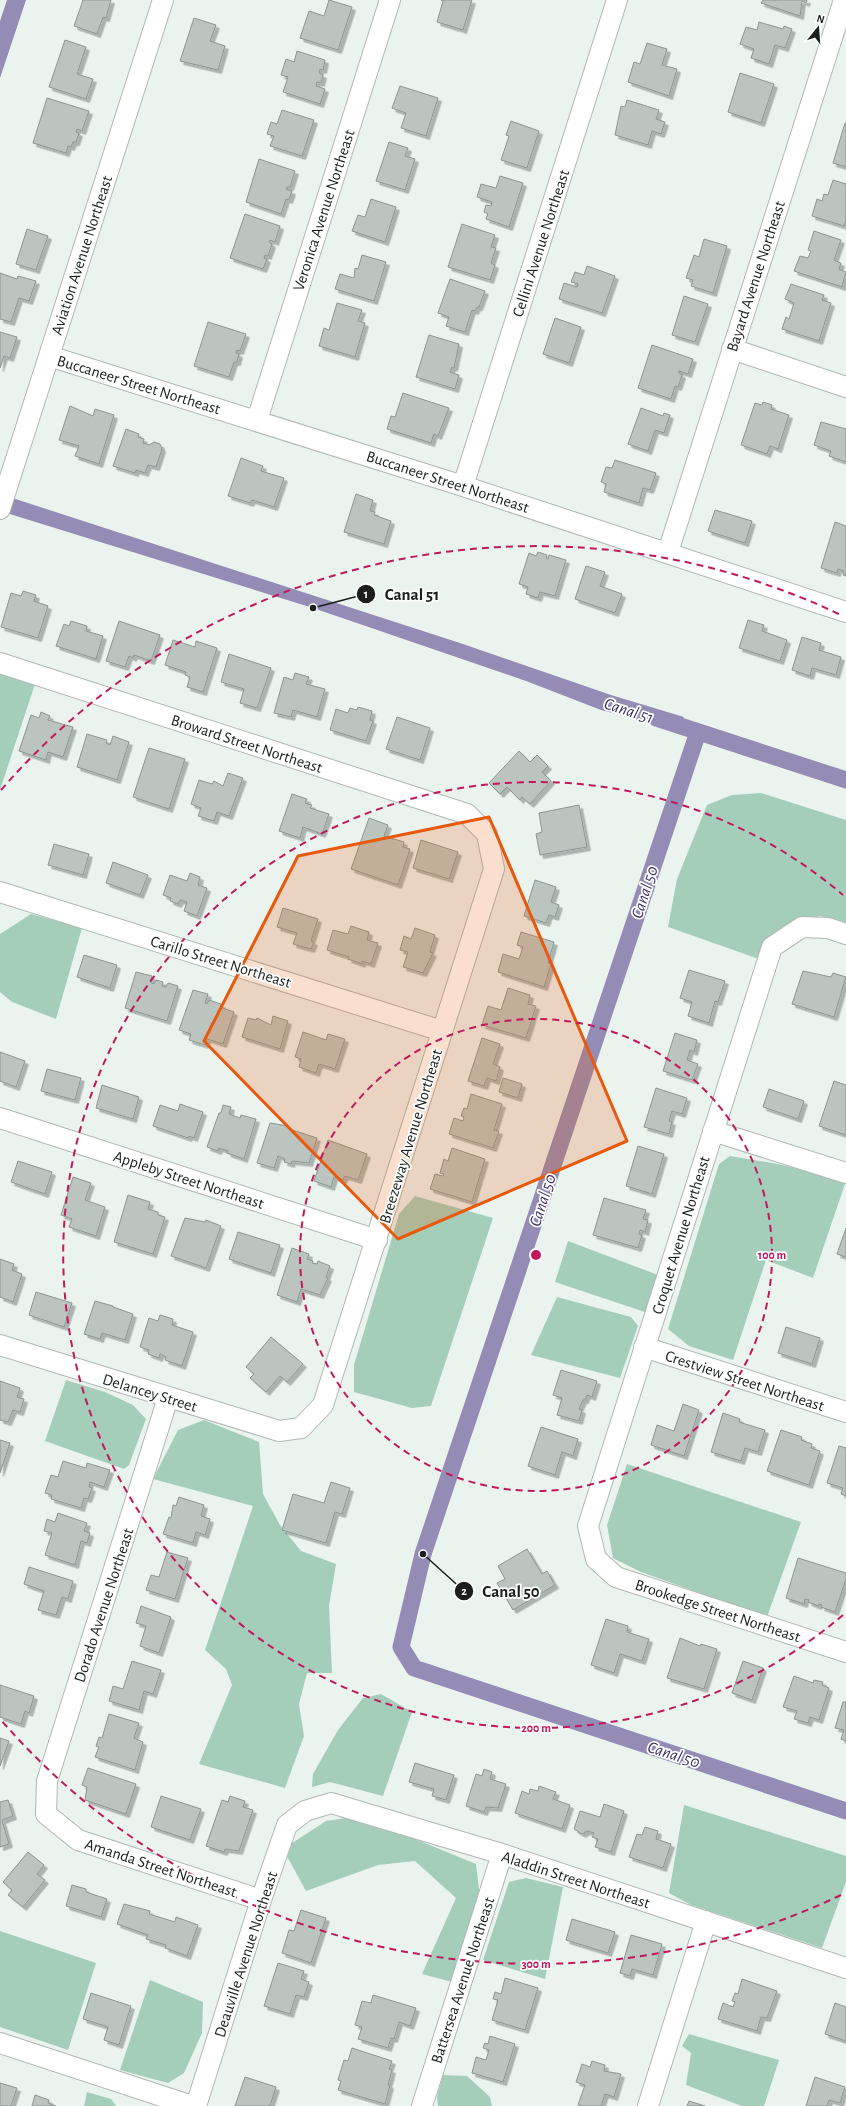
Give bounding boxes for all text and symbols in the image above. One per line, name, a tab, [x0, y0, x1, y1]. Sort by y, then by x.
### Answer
north arrow	[798, 8, 838, 48]
text: N	[816, 13, 826, 25]
street label: Veronica Avenue Northeast	[290, 128, 358, 293]
street label: Cellini Avenue Northeast	[510, 168, 572, 319]
street label: Aviation Avenue Northeast	[49, 174, 115, 337]
street label: Bayard Avenue Northeast	[724, 199, 789, 354]
street label: Buccaneer Street Northeast	[55, 352, 222, 417]
street label: Buccaneer Street Northeast	[364, 448, 531, 516]
callout: Canal 51	[356, 579, 447, 608]
text: Canal 51	[385, 586, 439, 603]
text: 1	[364, 588, 368, 600]
water label: Canal 51	[602, 695, 656, 726]
street label: Broward Street Northeast	[169, 712, 324, 776]
water label: Canal 50	[628, 864, 661, 920]
street label: Carillo Street Northeast	[149, 933, 293, 991]
street label: Breezeway Avenue Northeast	[377, 1047, 446, 1226]
street label: Appleby Street Northeast	[111, 1148, 266, 1213]
street label: Croquet Avenue Northeast	[649, 1154, 713, 1316]
water label: Canal 50	[526, 1172, 559, 1228]
centre of rings	[529, 1248, 543, 1262]
text: 100 m	[758, 1249, 786, 1261]
street label: Crestview Street Northeast	[663, 1348, 826, 1414]
street label: Delancey Street	[100, 1371, 199, 1416]
street label: Dorado Avenue Northeast	[71, 1526, 136, 1684]
callout: Canal 50	[454, 1577, 547, 1606]
street label: Brookedge Street Northeast	[633, 1577, 802, 1645]
text: Canal 50	[482, 1583, 540, 1600]
text: 2	[461, 1585, 467, 1597]
text: 200 m	[521, 1722, 551, 1734]
water label: Canal 50	[646, 1738, 702, 1771]
street label: Amanda Street Northeast	[83, 1836, 239, 1900]
street label: Aladdin Street Northeast	[500, 1848, 652, 1911]
street label: Deauville Avenue Northeast	[212, 1869, 280, 2039]
street label: Battersea Avenue Northeast	[428, 1895, 497, 2065]
text: 300 m	[521, 1958, 551, 1970]

